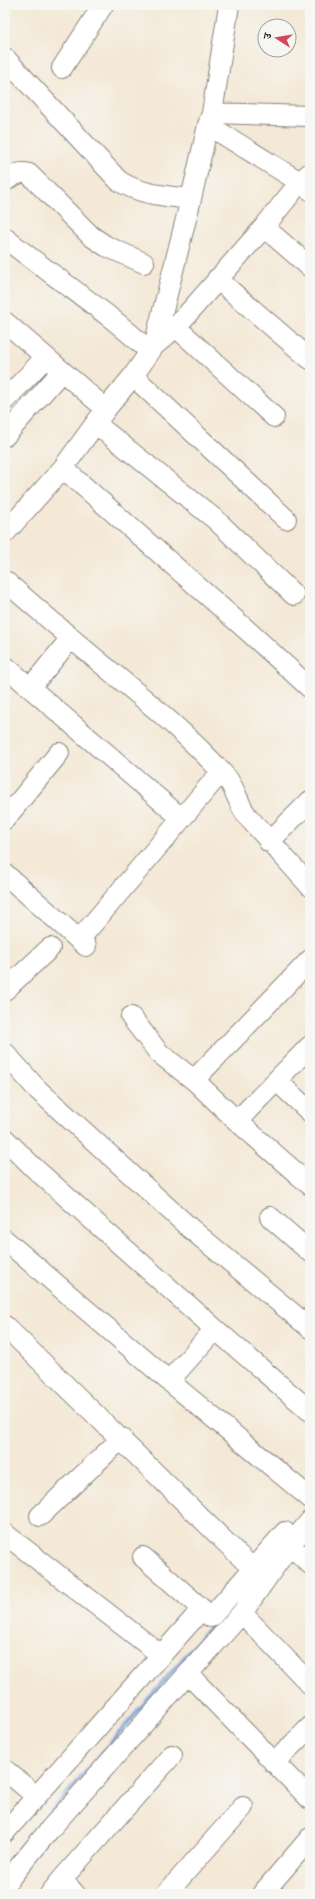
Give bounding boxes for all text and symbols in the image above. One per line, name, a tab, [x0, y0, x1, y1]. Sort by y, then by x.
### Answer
north arrow	[257, 18, 297, 58]
text: उ	[261, 31, 276, 41]

